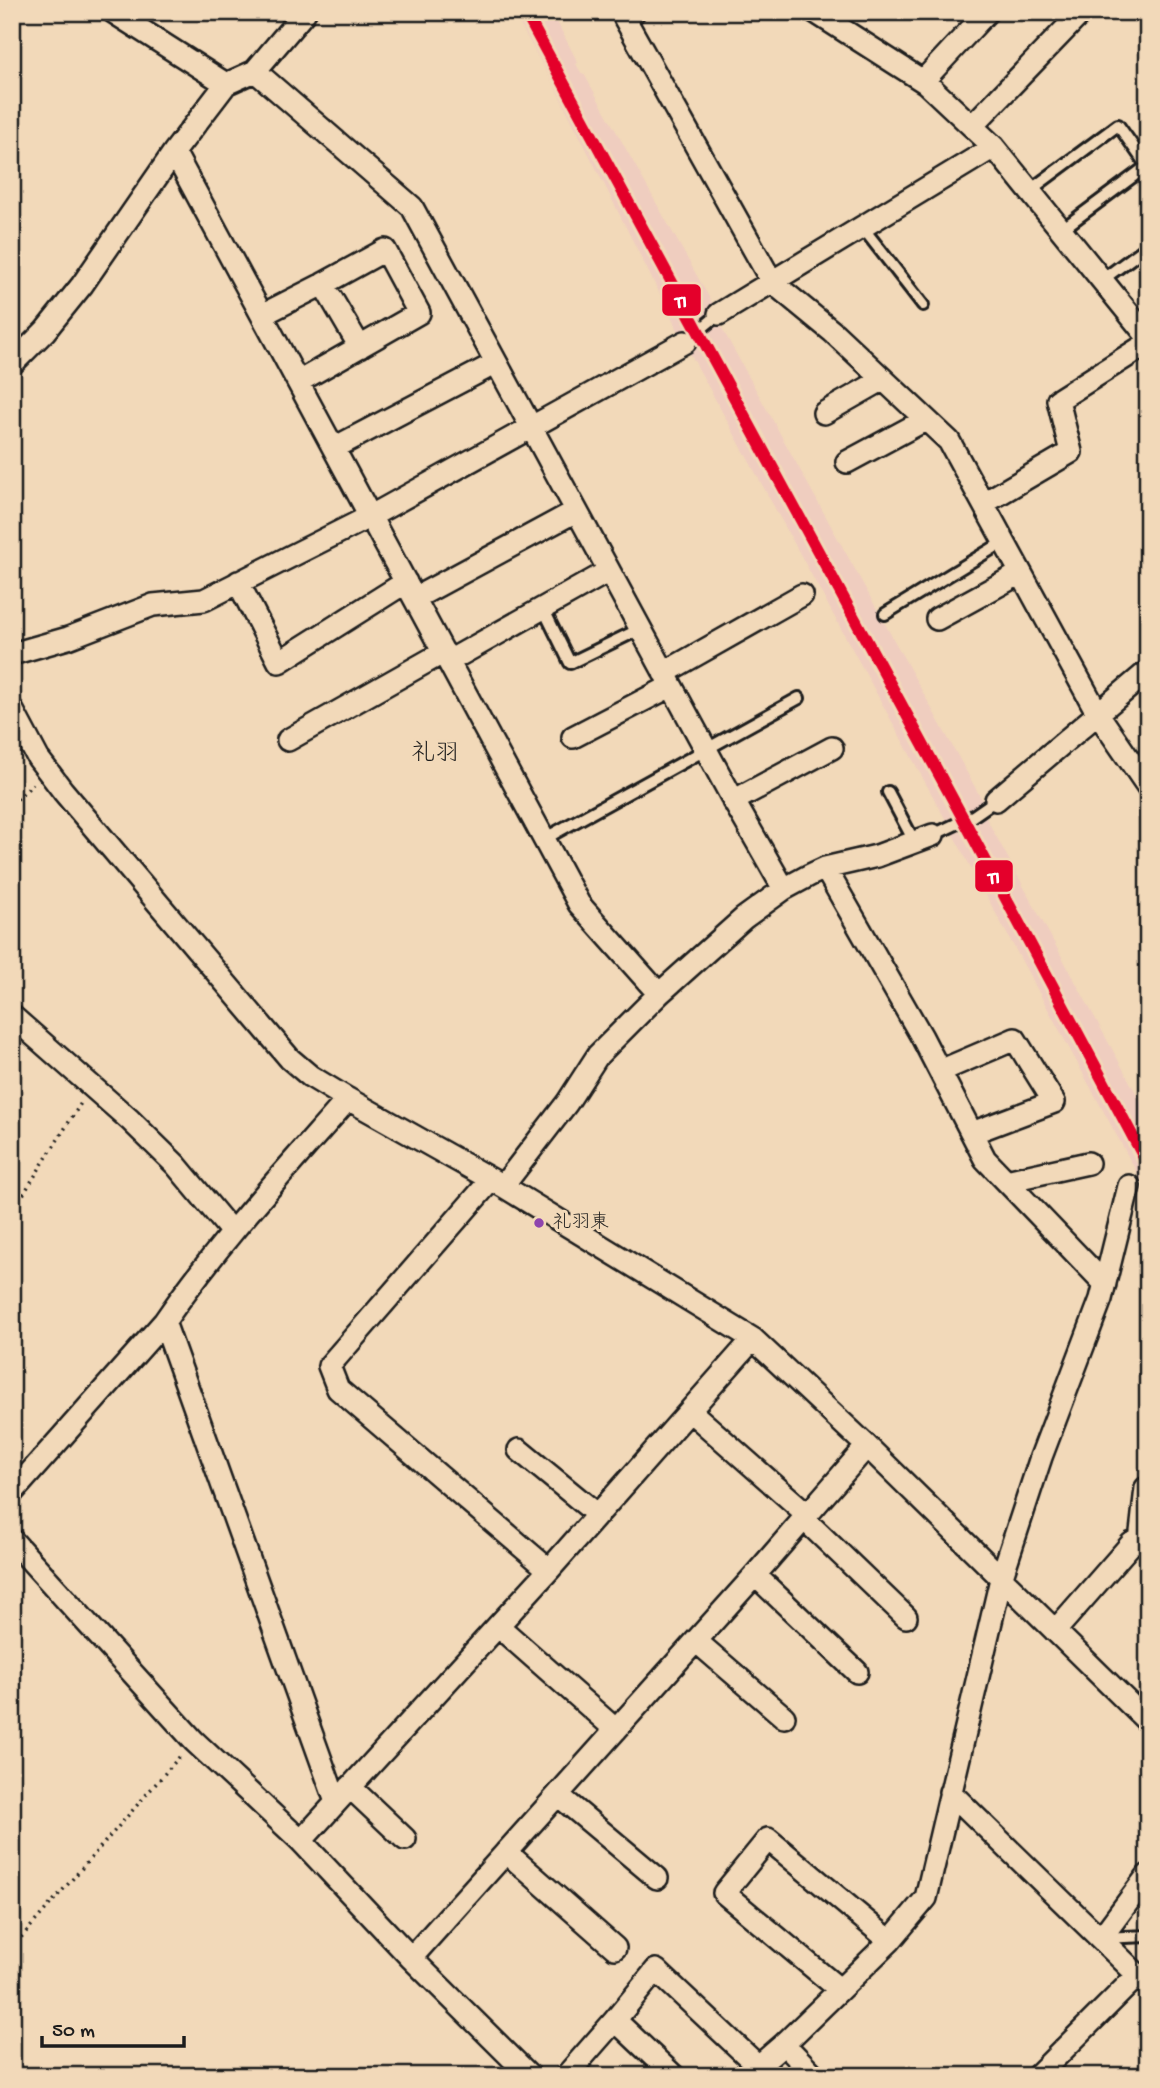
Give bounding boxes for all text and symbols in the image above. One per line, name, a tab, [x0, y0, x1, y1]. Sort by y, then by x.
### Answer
line badge: TI	[661, 283, 702, 317]
text: TI	[673, 292, 687, 315]
district label: 礼羽	[411, 740, 459, 769]
line badge: TI	[974, 859, 1014, 893]
text: TI	[986, 868, 1000, 891]
place label: 礼羽東	[552, 1211, 609, 1235]
marker: 礼羽東	[532, 1216, 546, 1230]
scale bar	[42, 2004, 184, 2048]
text: 50 m	[52, 2020, 95, 2045]

